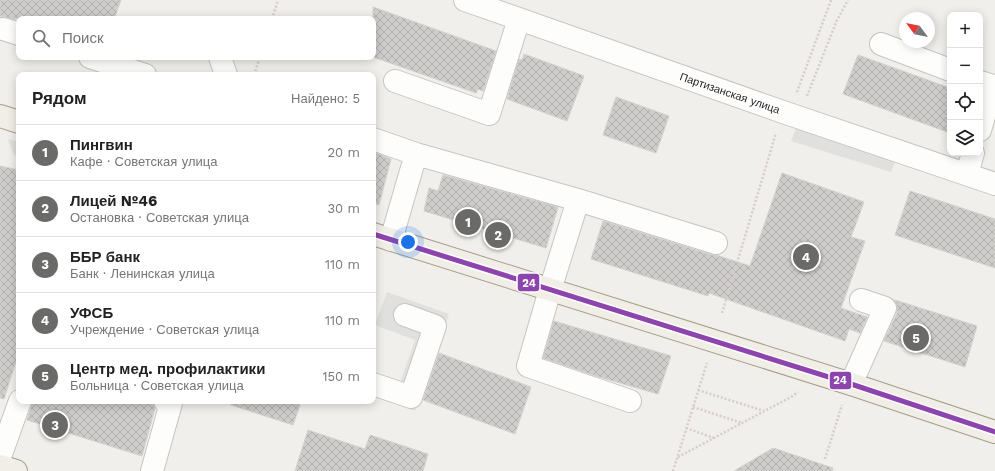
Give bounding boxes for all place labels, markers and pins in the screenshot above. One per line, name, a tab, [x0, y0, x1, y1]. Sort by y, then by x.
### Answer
pin: 1	[455, 207, 481, 237]
pin: 2	[485, 220, 511, 250]
pin: 4	[793, 242, 819, 272]
pin: 5	[903, 323, 929, 353]
pin: 3	[42, 410, 68, 440]

